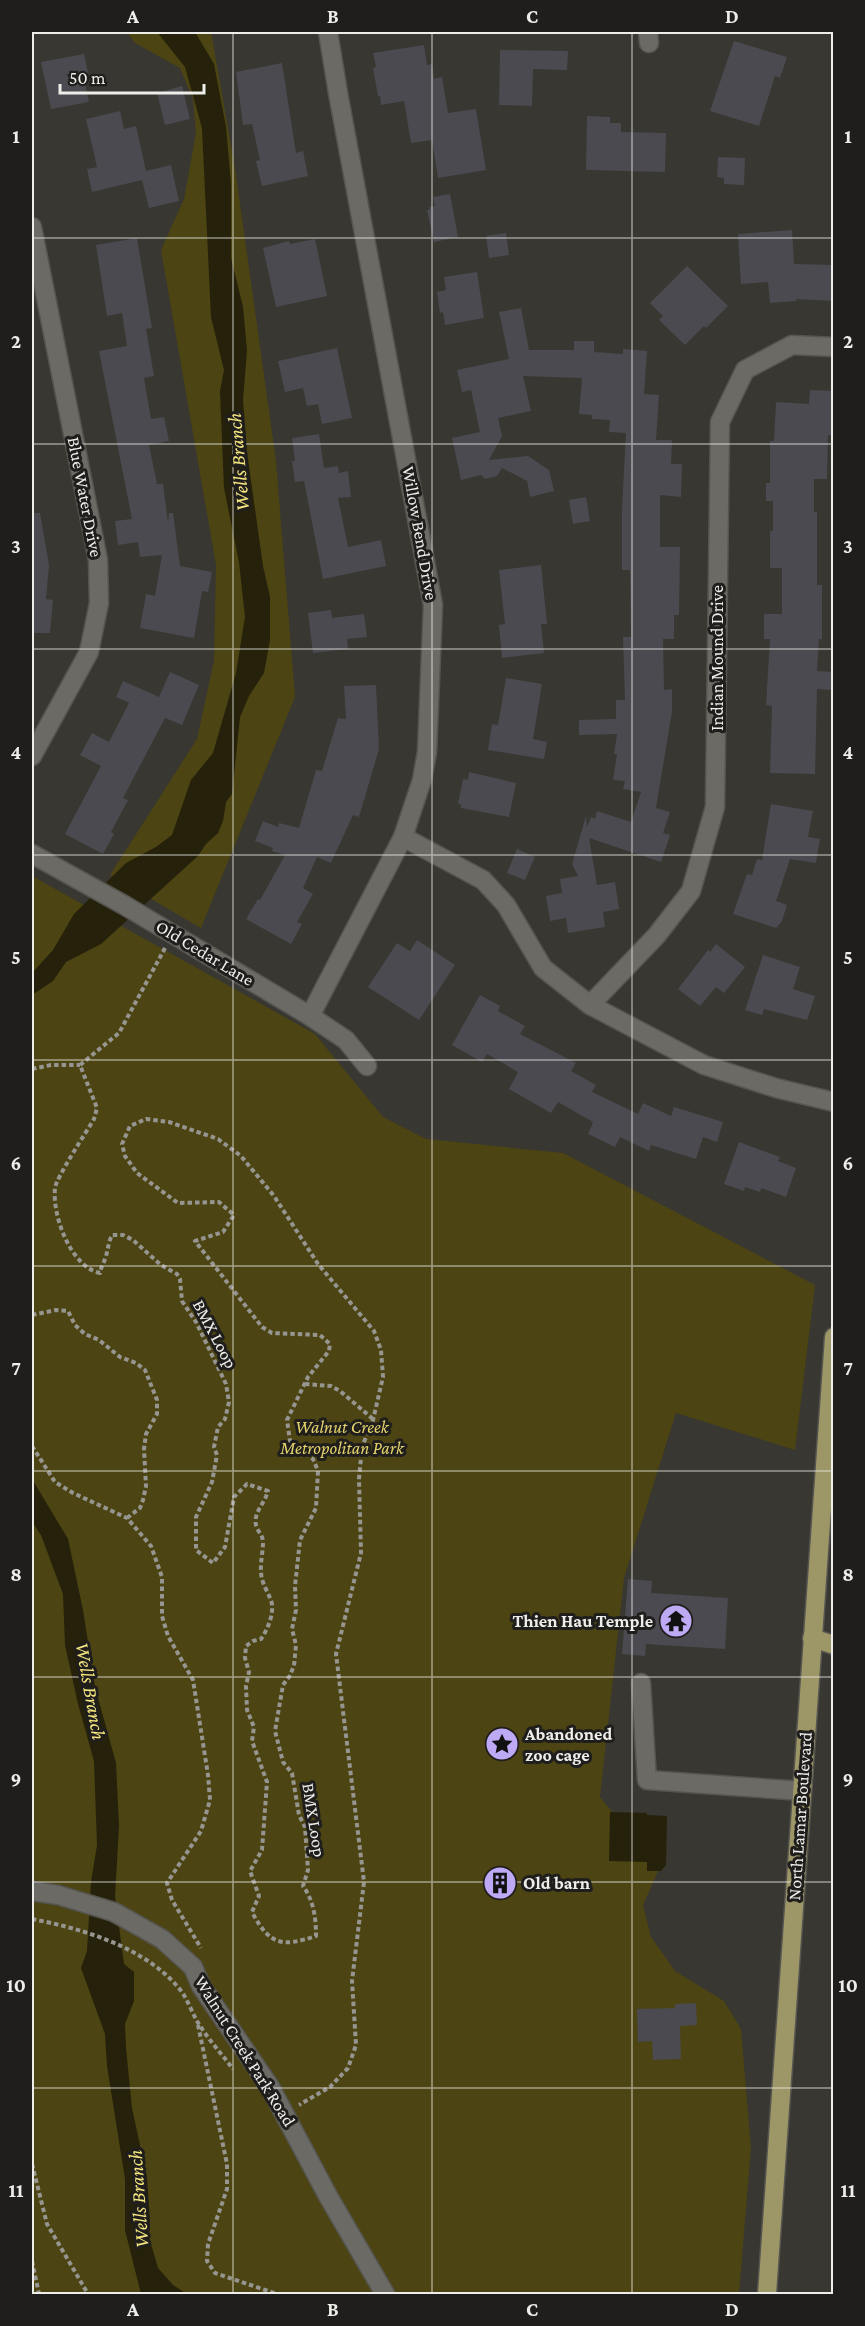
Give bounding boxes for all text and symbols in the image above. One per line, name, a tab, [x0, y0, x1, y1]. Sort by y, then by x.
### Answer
text: A	[126, 5, 140, 27]
text: B	[327, 5, 339, 27]
text: C	[526, 5, 538, 27]
text: D	[725, 5, 739, 27]
scale bar	[60, 57, 204, 95]
text: 50 m	[69, 68, 106, 88]
text: 1	[12, 125, 20, 147]
text: 1	[844, 125, 852, 147]
text: 2	[11, 330, 21, 352]
text: 2	[843, 330, 853, 352]
water label: Wells Branch	[223, 412, 253, 512]
street label: Blue Water Drive	[64, 435, 106, 559]
street label: Willow Bend Drive	[398, 465, 442, 601]
text: 3	[11, 535, 21, 557]
text: 3	[843, 535, 853, 557]
street label: Indian Mound Drive	[707, 585, 727, 731]
text: 4	[11, 741, 22, 763]
text: 4	[843, 741, 854, 763]
street label: Old Cedar Lane	[152, 916, 258, 990]
text: 5	[11, 946, 21, 968]
text: 5	[843, 946, 853, 968]
text: 6	[11, 1152, 21, 1174]
text: 6	[843, 1152, 853, 1174]
street label: BMX Loop	[189, 1296, 241, 1372]
text: 7	[11, 1357, 21, 1379]
text: 7	[843, 1357, 853, 1379]
park label: Walnut Creek Metropolitan Park	[279, 1417, 405, 1458]
text: 8	[10, 1563, 22, 1585]
text: 8	[842, 1563, 854, 1585]
temple icon: Thien Hau Temple	[658, 1603, 694, 1639]
place label: Thien Hau Temple	[513, 1611, 653, 1631]
water label: Wells Branch	[72, 1641, 110, 1741]
place label: Abandoned zoo cage	[524, 1724, 612, 1765]
place icon: Abandoned zoo cage	[484, 1726, 520, 1762]
street label: North Lamar Boulevard	[784, 1731, 816, 1901]
text: 9	[11, 1768, 21, 1790]
text: 9	[843, 1768, 853, 1790]
street label: BMX Loop	[298, 1782, 330, 1858]
building icon: Old barn	[482, 1865, 518, 1901]
place label: Old barn	[523, 1873, 591, 1893]
street label: Walnut Creek Park Road	[191, 1972, 300, 2130]
text: 10	[6, 1974, 26, 1996]
text: 10	[838, 1974, 858, 1996]
water label: Wells Branch	[124, 2149, 152, 2249]
text: 11	[9, 2179, 24, 2201]
text: 11	[841, 2179, 856, 2201]
text: A	[126, 2298, 140, 2320]
text: B	[327, 2298, 339, 2320]
text: C	[526, 2298, 538, 2320]
text: D	[725, 2298, 739, 2320]

